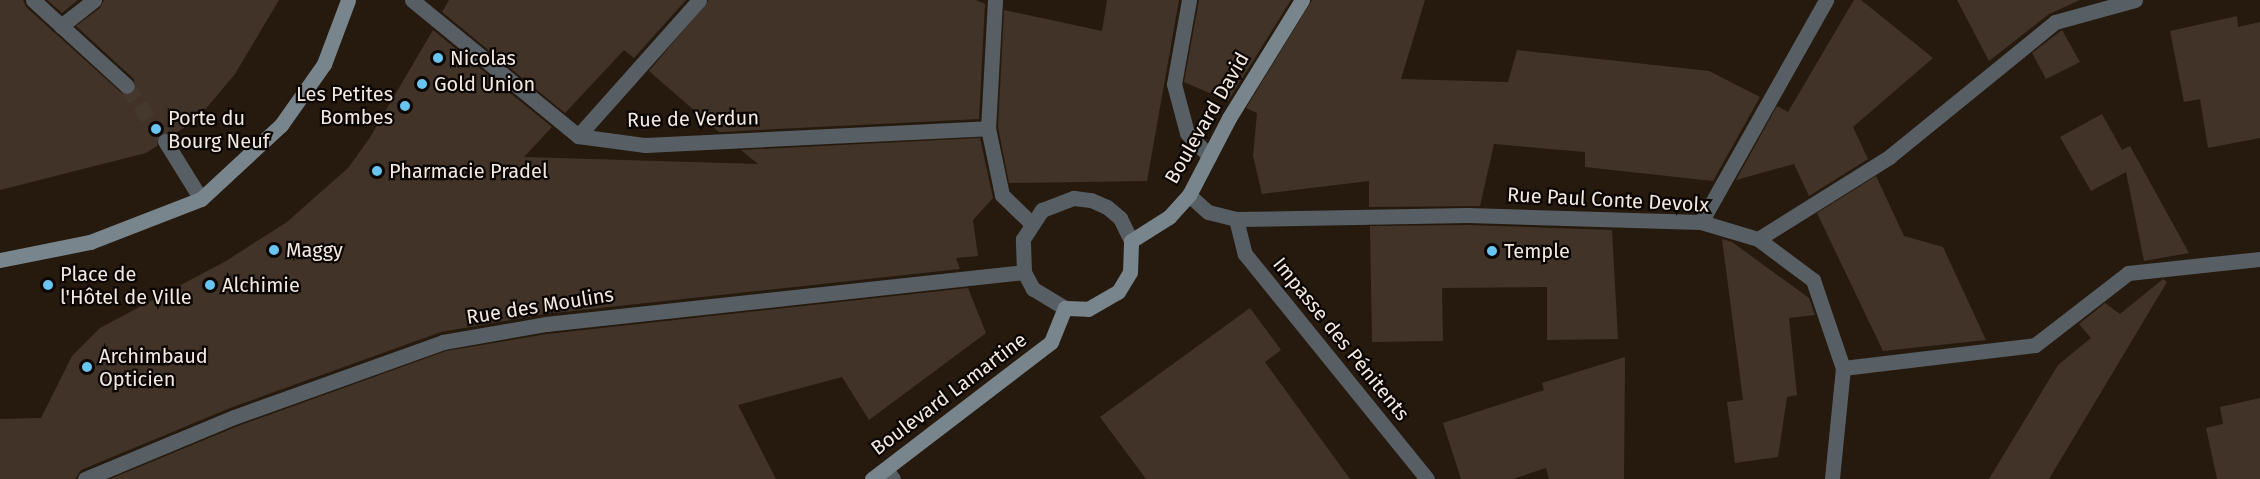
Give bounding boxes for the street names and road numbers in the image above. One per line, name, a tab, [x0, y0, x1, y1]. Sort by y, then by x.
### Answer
street label: Boulevard David	[1160, 48, 1254, 188]
street label: Rue de Verdun	[627, 106, 759, 132]
street label: Rue Paul Conte Devolx	[1506, 183, 1710, 217]
street label: Impasse des Pénitents	[1268, 253, 1414, 425]
street label: Rue des Moulins	[465, 283, 615, 329]
street label: Boulevard Lamartine	[866, 328, 1032, 460]

